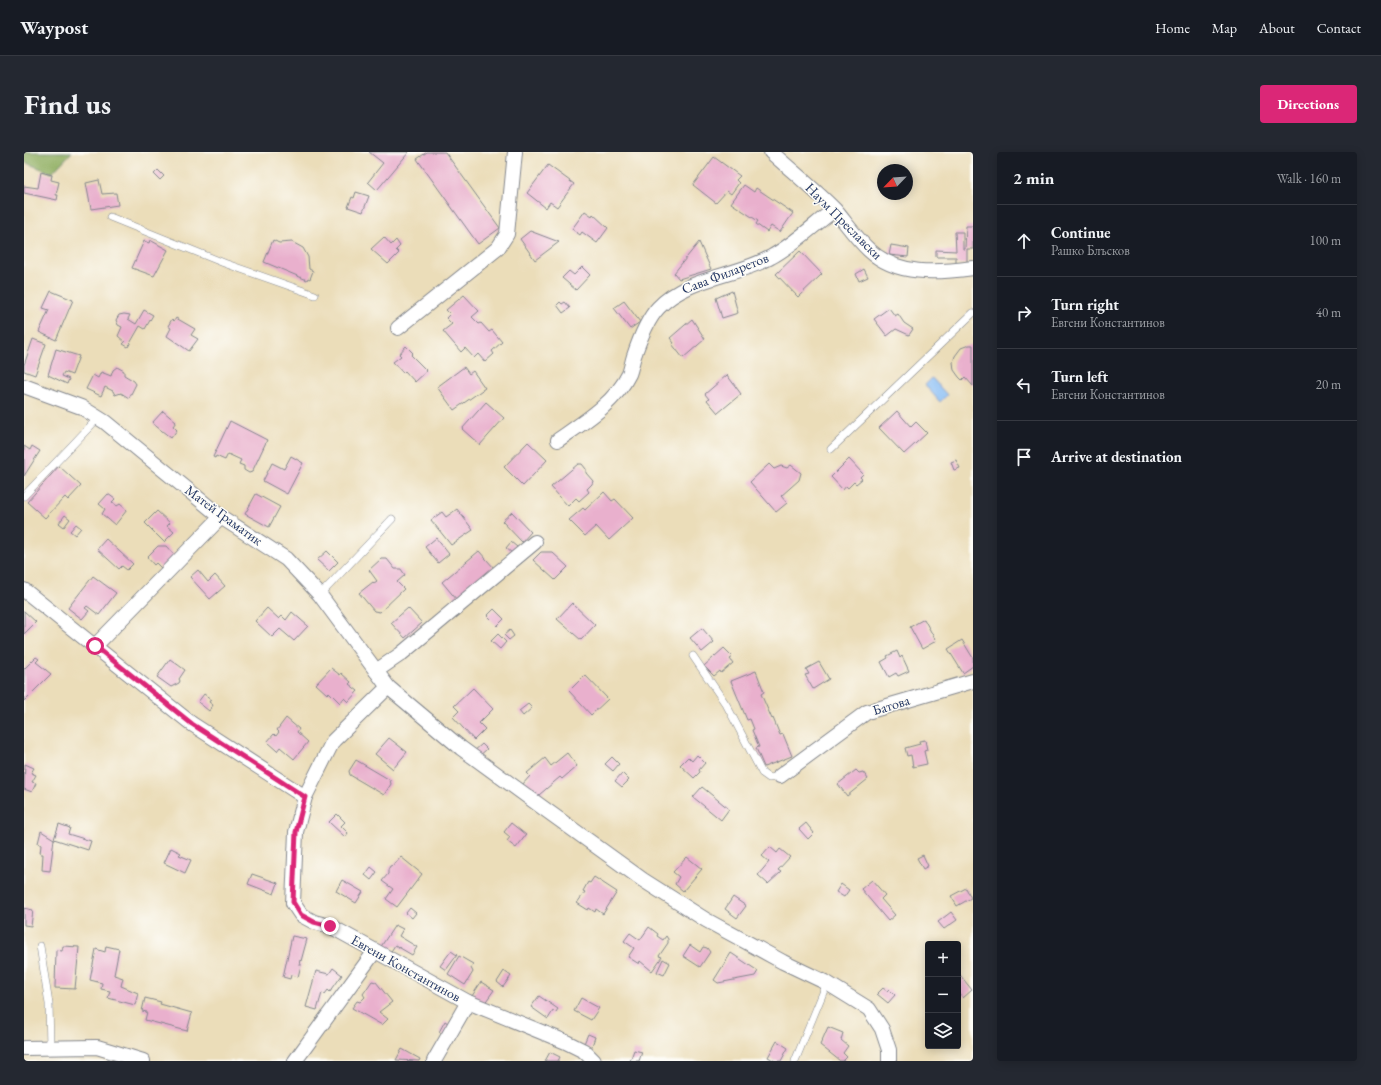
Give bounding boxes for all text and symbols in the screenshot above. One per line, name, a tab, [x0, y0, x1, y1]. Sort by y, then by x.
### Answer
text: Waypost	[20, 15, 88, 40]
text: Home	[1155, 19, 1190, 37]
text: Map	[1212, 19, 1237, 37]
text: About	[1259, 19, 1295, 37]
text: Contact	[1317, 19, 1361, 37]
button: Directions	[1260, 85, 1357, 123]
text: Find us	[24, 86, 111, 122]
north arrow	[877, 164, 913, 200]
text: 2 min	[1013, 167, 1054, 189]
text: Walk · 160 m	[1277, 170, 1341, 187]
street label: Наум Преславски	[802, 179, 887, 264]
text: Continue	[1051, 223, 1111, 242]
icon: ahead	[1013, 230, 1035, 252]
text: 100 m	[1310, 232, 1341, 249]
text: Рашко Блъсков	[1051, 242, 1130, 259]
street label: Сава Филаретов	[679, 248, 771, 298]
text: Turn right	[1051, 295, 1119, 314]
icon: right	[1013, 302, 1035, 324]
text: 40 m	[1316, 304, 1341, 321]
text: Евгени Константинов	[1051, 314, 1165, 331]
text: Turn left	[1051, 367, 1108, 386]
icon: left	[1013, 374, 1035, 396]
text: 20 m	[1316, 376, 1341, 393]
text: Евгени Константинов	[1051, 386, 1165, 403]
icon: arrive	[1013, 446, 1035, 468]
text: Arrive at destination	[1051, 447, 1182, 466]
street label: Матей Граматик	[182, 481, 267, 549]
route start	[86, 637, 104, 655]
street label: Батова	[870, 691, 912, 719]
route end	[321, 917, 339, 935]
street label: Евгени Константинов	[348, 930, 464, 1006]
map controls	[925, 941, 961, 1049]
button: +	[925, 941, 961, 977]
button: −	[925, 977, 961, 1013]
button: layers	[925, 1013, 961, 1049]

